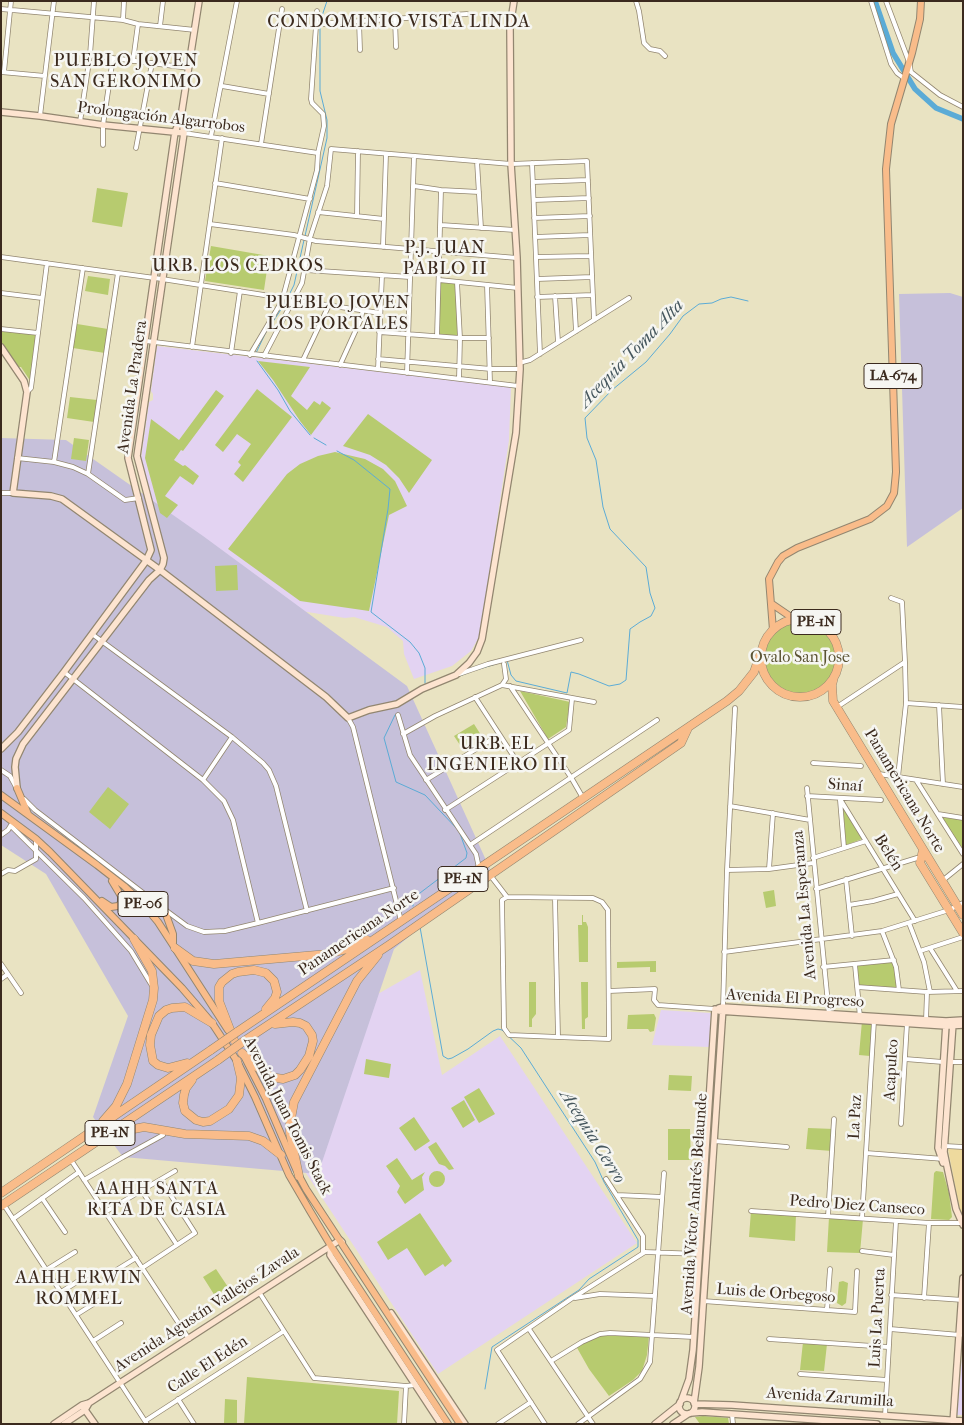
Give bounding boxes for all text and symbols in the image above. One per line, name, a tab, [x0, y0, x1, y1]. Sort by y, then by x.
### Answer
district label: CONDOMINIO VISTA LINDA	[265, 12, 533, 34]
district label: PUEBLO JOVEN SAN GERONIMO	[49, 51, 203, 94]
street label: Prolongación Algarrobos	[76, 98, 246, 138]
district label: P.J. JUAN PABLO II	[402, 238, 488, 280]
district label: URB. LOS CEDROS	[150, 256, 326, 278]
district label: PUEBLO JOVEN LOS PORTALES	[264, 293, 412, 336]
water label: Acequia Toma Alta	[575, 296, 689, 412]
street label: Avenida La Pradera	[114, 319, 152, 455]
road number: LA-674	[864, 364, 922, 388]
road number: PE-1N	[791, 610, 841, 634]
park label: Ovalo San Jose	[750, 648, 850, 668]
street label: Panamericana Norte	[859, 726, 949, 856]
district label: URB. EL INGENIERO III	[425, 734, 569, 776]
street label: Sinaí	[827, 775, 863, 797]
street label: Avenida La Esperanza	[789, 830, 821, 980]
street label: Belén	[869, 831, 907, 875]
road number: PE-1N	[438, 866, 488, 892]
street label: Panamericana Norte	[295, 886, 423, 980]
road number: PE-06	[118, 892, 168, 916]
street label: Avenida El Progreso	[725, 986, 865, 1012]
street label: Avenida Juan Tomis Stack	[239, 1034, 335, 1198]
street label: Acapulco	[881, 1039, 903, 1101]
water label: Acequia Cerro	[555, 1086, 629, 1188]
street label: Avenida Víctor Andrés Belaunde	[678, 1093, 712, 1315]
street label: La Paz	[845, 1094, 867, 1140]
road number: PE-1N	[85, 1120, 135, 1146]
district label: AAHH SANTA RITA DE CASIA	[85, 1179, 229, 1222]
street label: Pedro Diez Canseco	[789, 1192, 925, 1220]
street label: Avenida Agustín Vallejos Zavala	[111, 1243, 303, 1377]
district label: AAHH ERWIN ROMMEL	[14, 1268, 144, 1310]
street label: Luis La Puerta	[866, 1268, 890, 1368]
street label: Luis de Orbegoso	[716, 1280, 836, 1308]
street label: Calle El Edén	[164, 1332, 252, 1398]
street label: Avenida Zarumilla	[766, 1384, 894, 1412]

